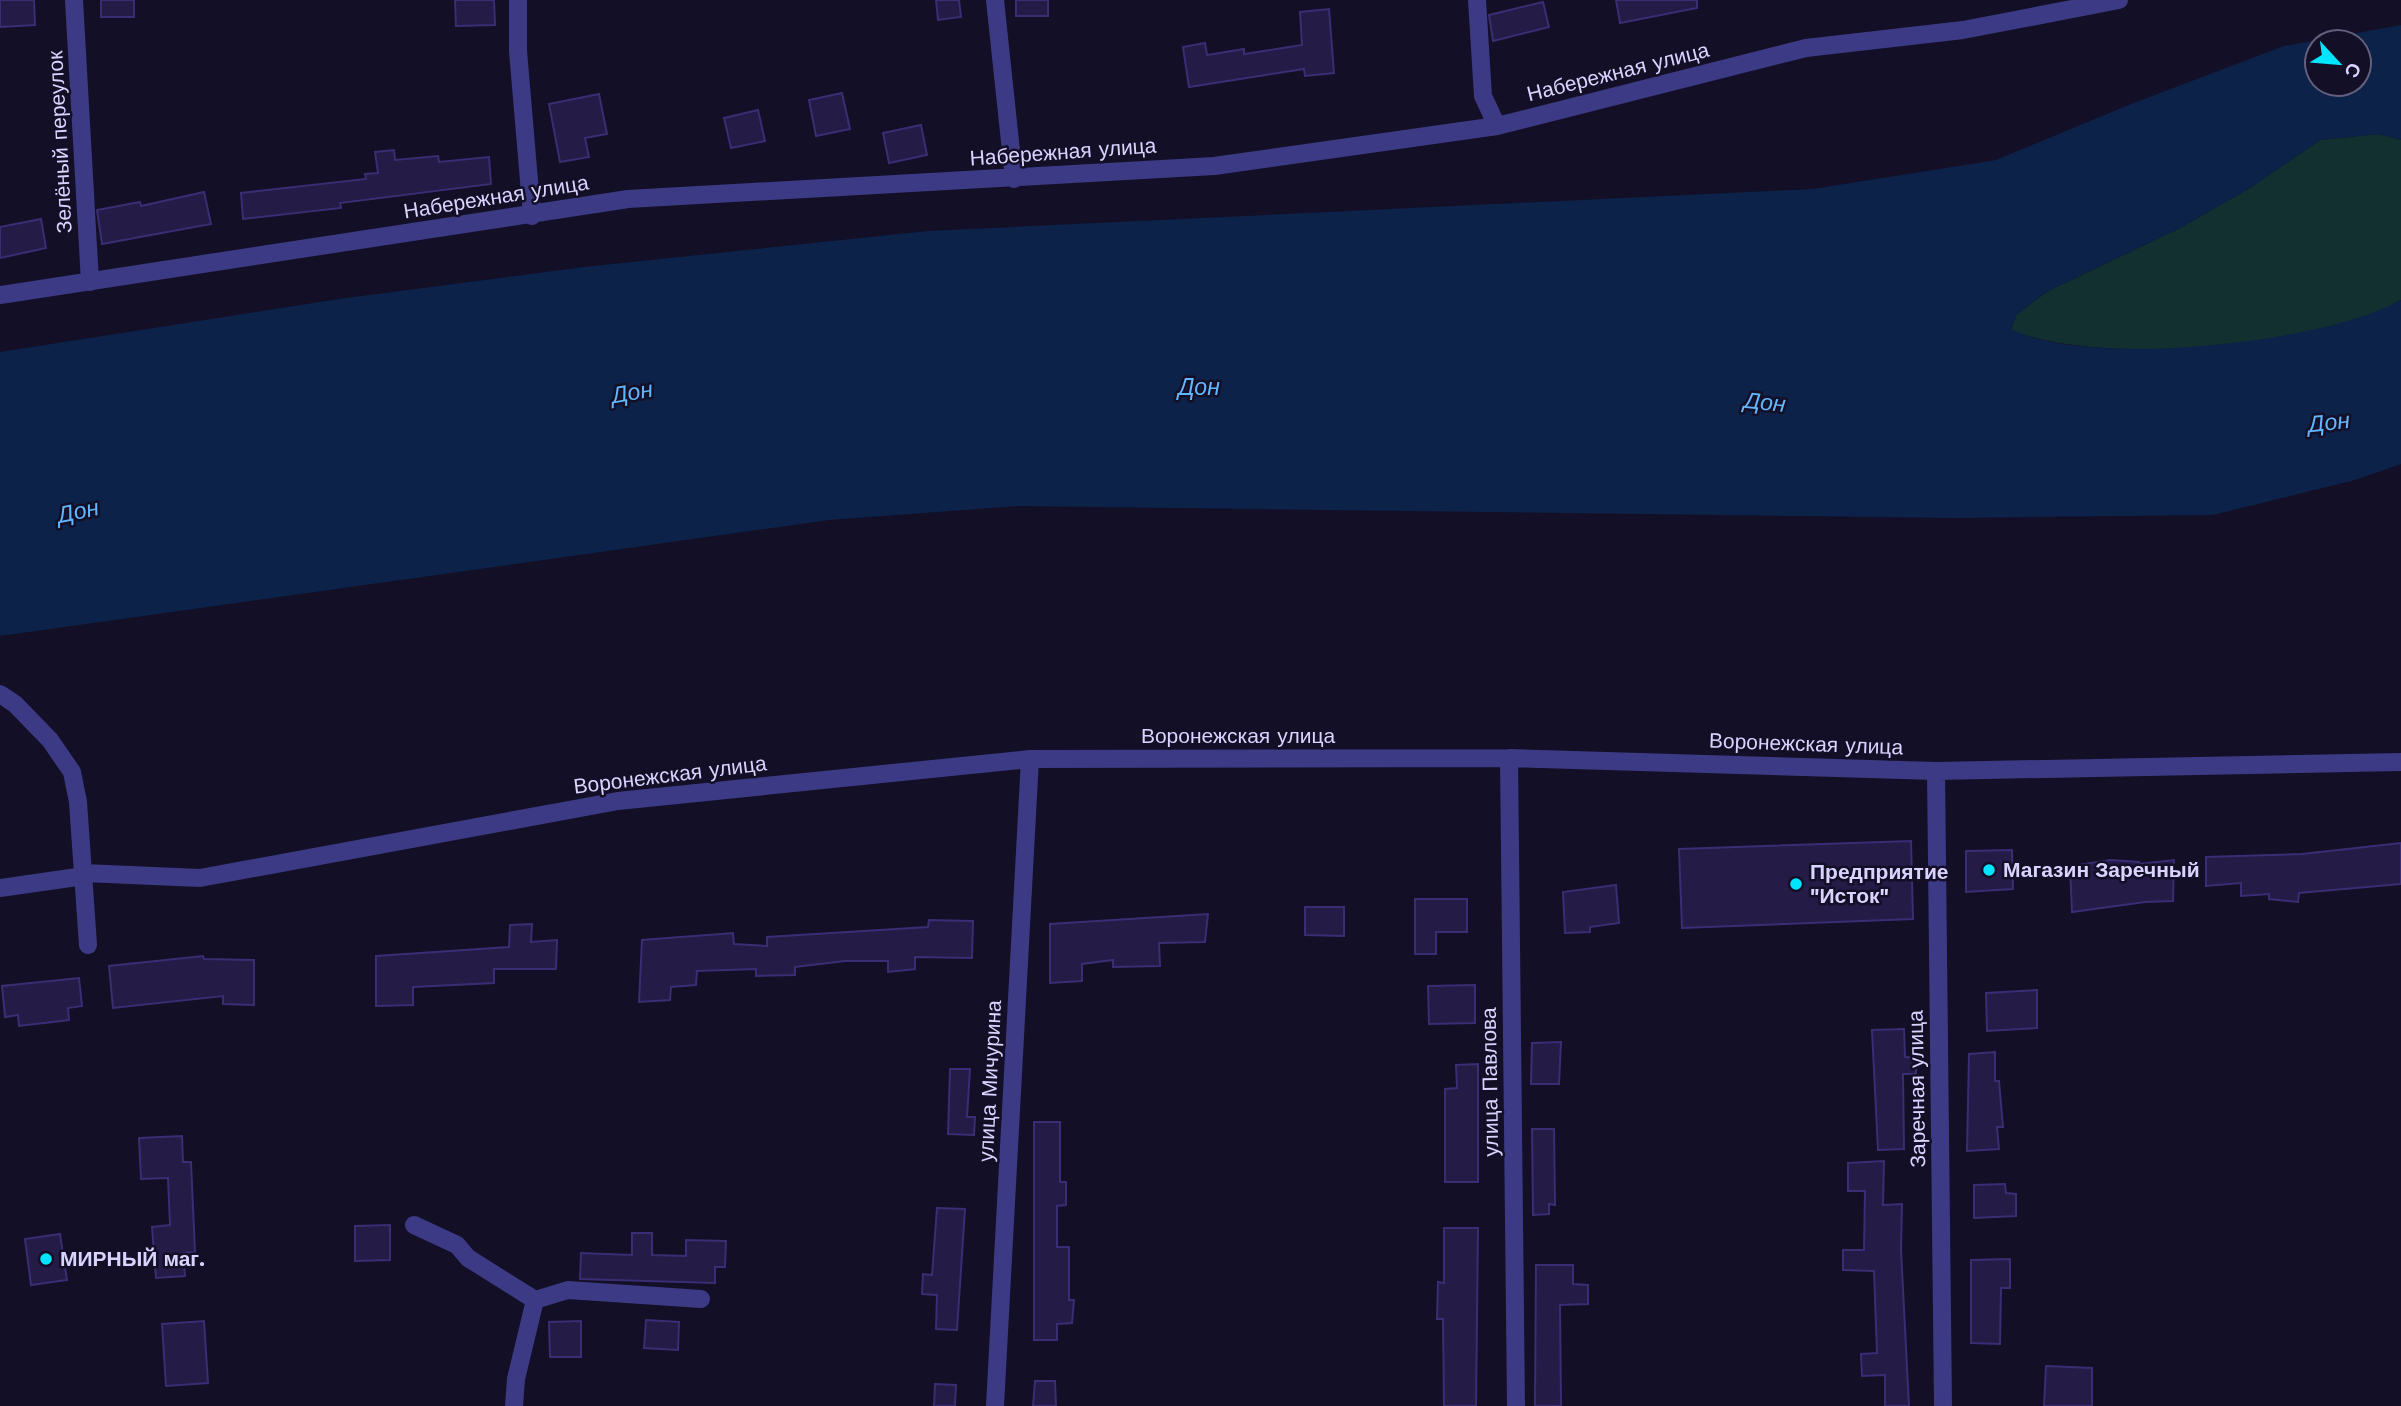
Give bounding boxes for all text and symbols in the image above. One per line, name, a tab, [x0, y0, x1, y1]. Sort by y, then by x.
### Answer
north arrow	[2303, 28, 2373, 98]
street label: Набережная улица	[1524, 37, 1712, 106]
street label: Зелёный переулок	[42, 49, 77, 234]
text: С	[2339, 59, 2366, 82]
street label: Набережная улица	[969, 132, 1157, 170]
street label: Набережная улица	[402, 169, 591, 223]
water label: Дон	[1175, 374, 1220, 401]
water label: Дон	[606, 376, 655, 410]
water label: Дон	[1740, 387, 1787, 418]
water label: Дон	[2304, 407, 2352, 438]
water label: Дон	[52, 494, 102, 530]
street label: Воронежская улица	[1141, 723, 1335, 748]
street label: Воронежская улица	[1709, 728, 1904, 759]
street label: Воронежская улица	[572, 750, 768, 799]
place label: Магазин Заречный	[2003, 857, 2200, 882]
place label: Предприятие "Исток"	[1810, 859, 1948, 908]
marker: Магазин Заречный	[1981, 862, 1997, 878]
marker: Предприятие "Исток"	[1788, 876, 1804, 892]
street label: улица Мичурина	[973, 999, 1006, 1163]
street label: улица Павлова	[1476, 1007, 1503, 1157]
street label: Заречная улица	[1903, 1010, 1930, 1168]
place label: МИРНЫЙ маг.	[60, 1246, 205, 1271]
marker: МИРНЫЙ маг.	[38, 1251, 54, 1267]

